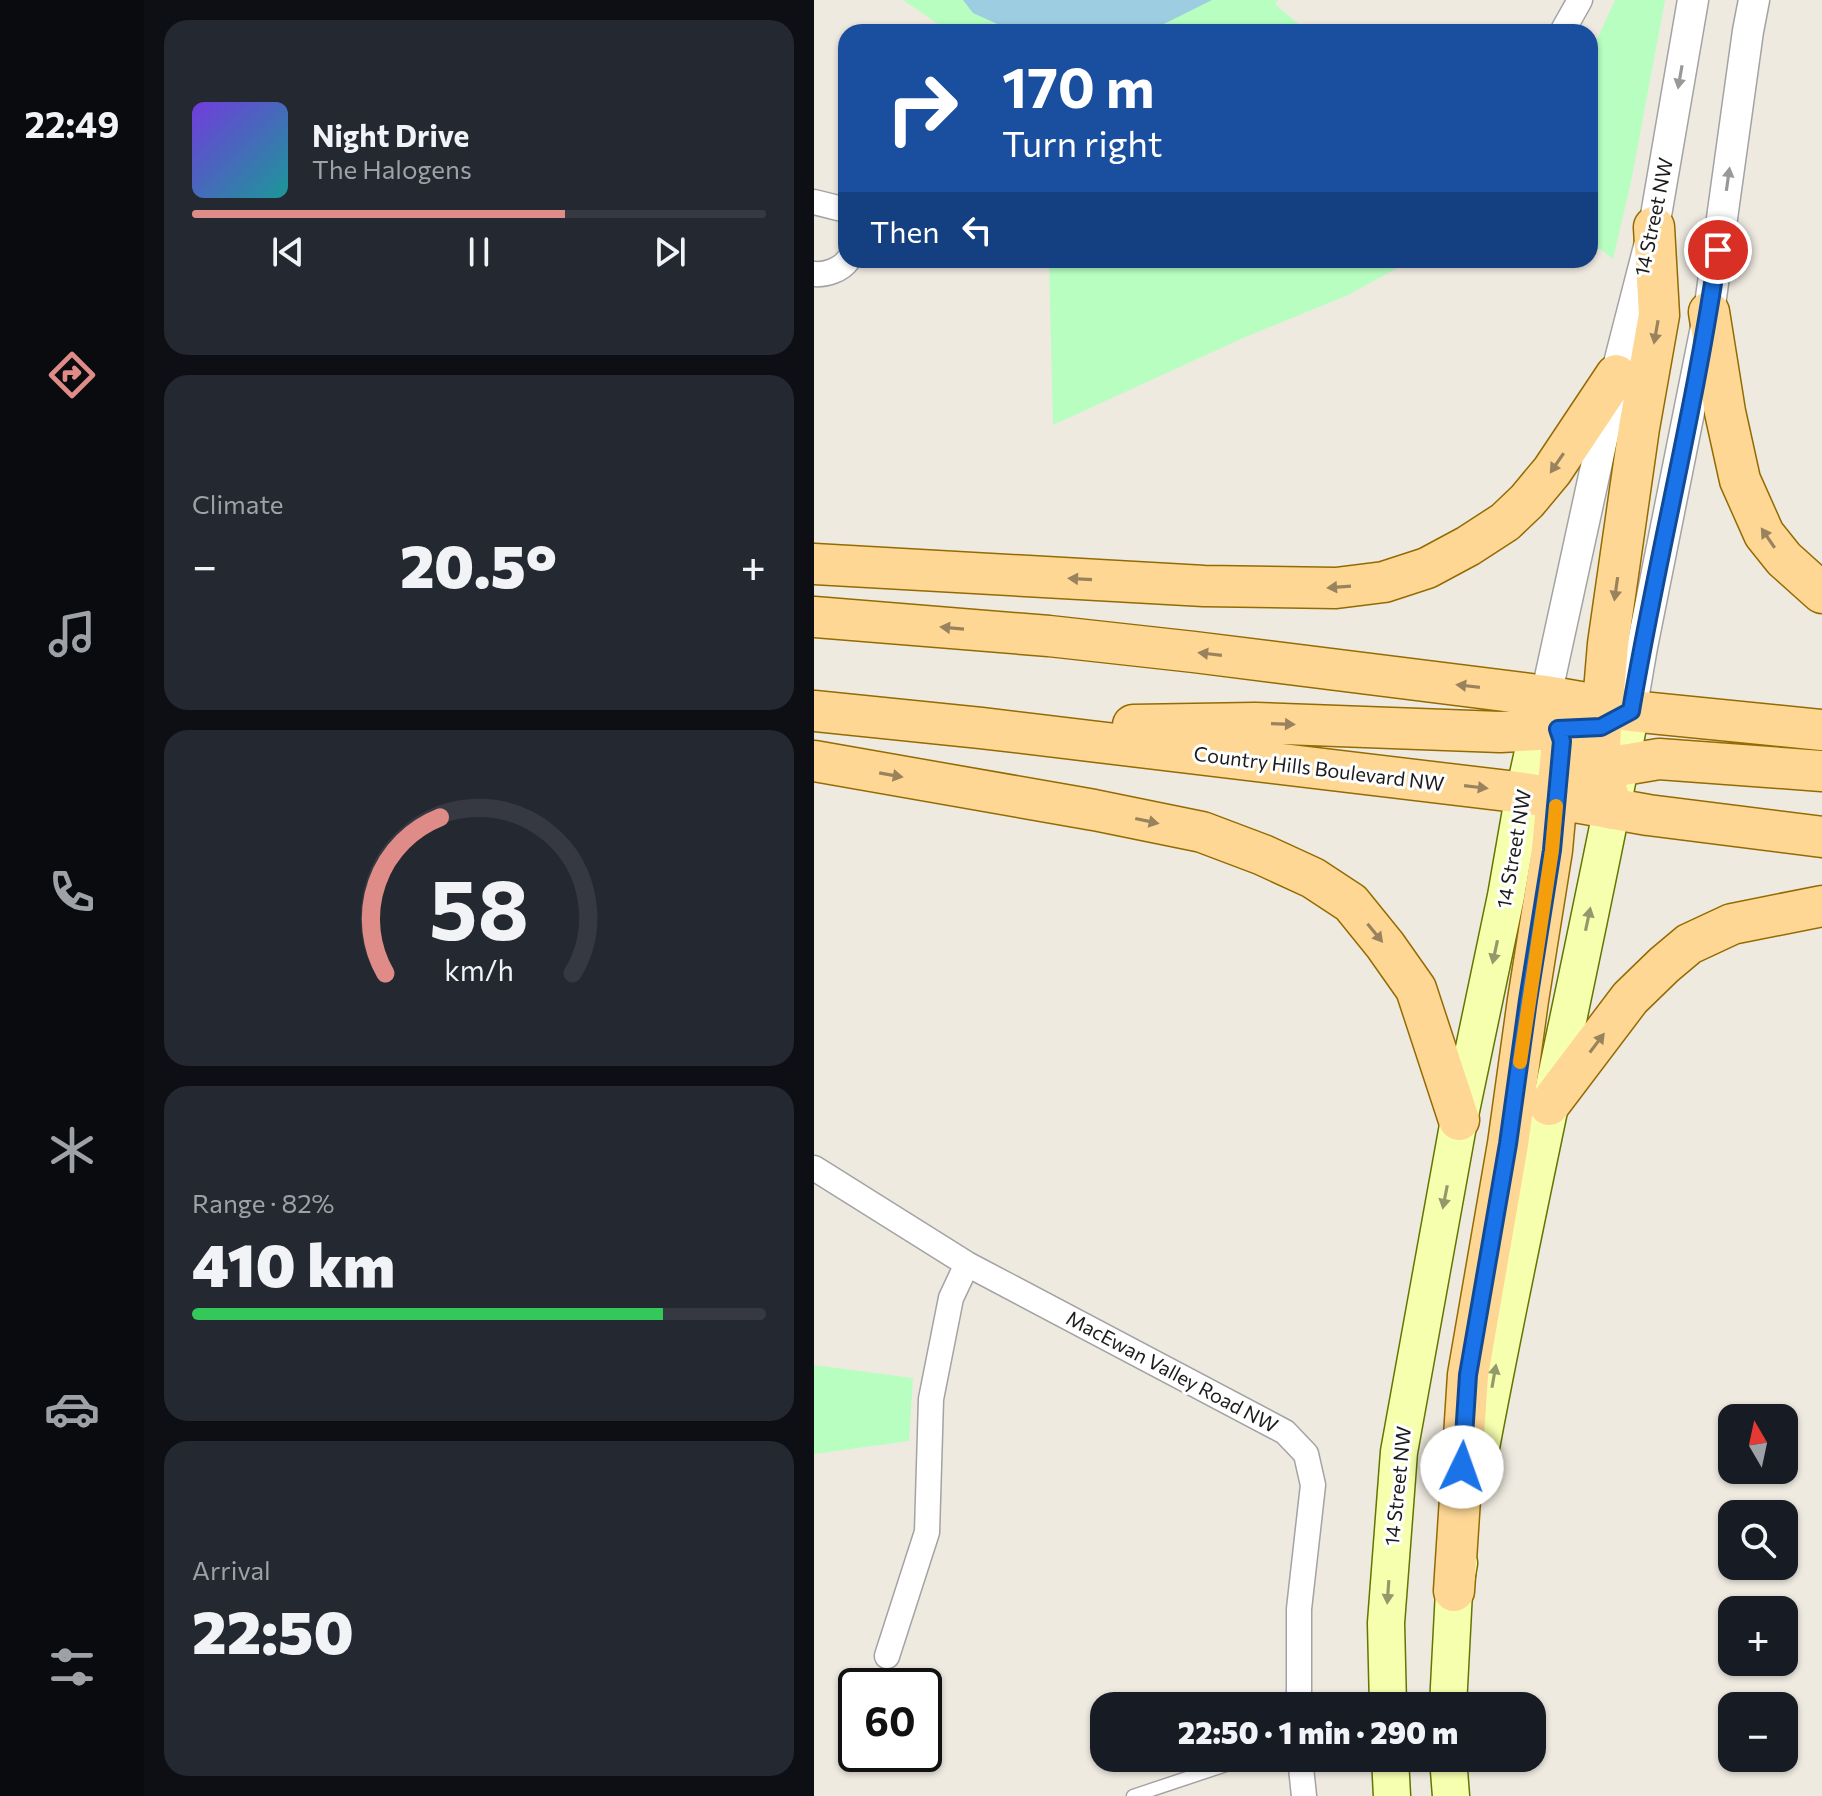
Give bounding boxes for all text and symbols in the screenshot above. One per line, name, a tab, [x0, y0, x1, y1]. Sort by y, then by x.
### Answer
text: 170 m	[1002, 51, 1155, 120]
icon: right	[870, 56, 974, 160]
one-way arrow	[1673, 65, 1686, 90]
text: 22:49	[25, 101, 119, 145]
text: Night Drive	[312, 116, 469, 153]
text: Turn right	[1002, 120, 1163, 164]
text: The Halogens	[312, 153, 472, 184]
street label: 14 Street NW	[1629, 155, 1677, 278]
one-way arrow	[1721, 166, 1734, 191]
icon: left	[955, 208, 999, 252]
text: Then	[870, 212, 939, 249]
pin	[1684, 216, 1752, 284]
icon: arrive	[1696, 228, 1740, 272]
icon: previous	[266, 230, 310, 274]
icon: pause	[457, 230, 501, 274]
icon: next	[648, 230, 692, 274]
one-way arrow	[1649, 320, 1662, 345]
icon: directions	[44, 347, 100, 403]
one-way arrow	[1550, 452, 1565, 473]
text: Climate	[192, 488, 284, 519]
text: 20.5°	[400, 527, 557, 600]
one-way arrow	[1761, 527, 1776, 548]
text: −	[192, 537, 217, 591]
text: +	[740, 537, 766, 591]
one-way arrow	[1067, 572, 1092, 585]
one-way arrow	[1609, 577, 1622, 602]
one-way arrow	[1326, 581, 1351, 594]
icon: music	[44, 606, 100, 662]
one-way arrow	[939, 621, 964, 634]
one-way arrow	[1198, 647, 1223, 660]
one-way arrow	[1456, 680, 1481, 693]
one-way arrow	[1271, 718, 1296, 731]
street label: Country Hills Boulevard NW	[1192, 741, 1446, 795]
one-way arrow	[879, 769, 904, 781]
one-way arrow	[1463, 781, 1488, 794]
street label: 14 Street NW	[1491, 788, 1535, 910]
one-way arrow	[1134, 815, 1159, 828]
text: 58	[429, 855, 529, 957]
icon: phone	[44, 864, 100, 920]
one-way arrow	[1582, 906, 1595, 931]
one-way arrow	[1366, 922, 1383, 942]
one-way arrow	[1488, 940, 1500, 965]
text: km/h	[444, 952, 514, 987]
one-way arrow	[1588, 1033, 1604, 1053]
icon: climate	[44, 1122, 100, 1178]
one-way arrow	[1438, 1185, 1451, 1210]
text: Range · 82%	[192, 1187, 335, 1218]
text: 410 km	[192, 1226, 395, 1299]
street label: MacEwan Valley Road NW	[1063, 1305, 1282, 1437]
one-way arrow	[1488, 1364, 1500, 1389]
icon: car	[44, 1381, 100, 1437]
north arrow	[1718, 1404, 1798, 1484]
map controls	[1718, 1404, 1798, 1772]
street label: 14 Street NW	[1379, 1425, 1415, 1547]
position arrow	[1420, 1425, 1504, 1509]
button: search	[1718, 1500, 1798, 1580]
text: Arrival	[192, 1554, 271, 1585]
one-way arrow	[1381, 1580, 1394, 1605]
text: 22:50	[192, 1593, 354, 1666]
button: +	[1718, 1596, 1798, 1676]
icon: filters	[44, 1639, 100, 1695]
speed limit sign: 60	[838, 1668, 942, 1772]
button: −	[1718, 1692, 1798, 1772]
text: 22:50 · 1 min · 290 m	[1178, 1713, 1458, 1750]

